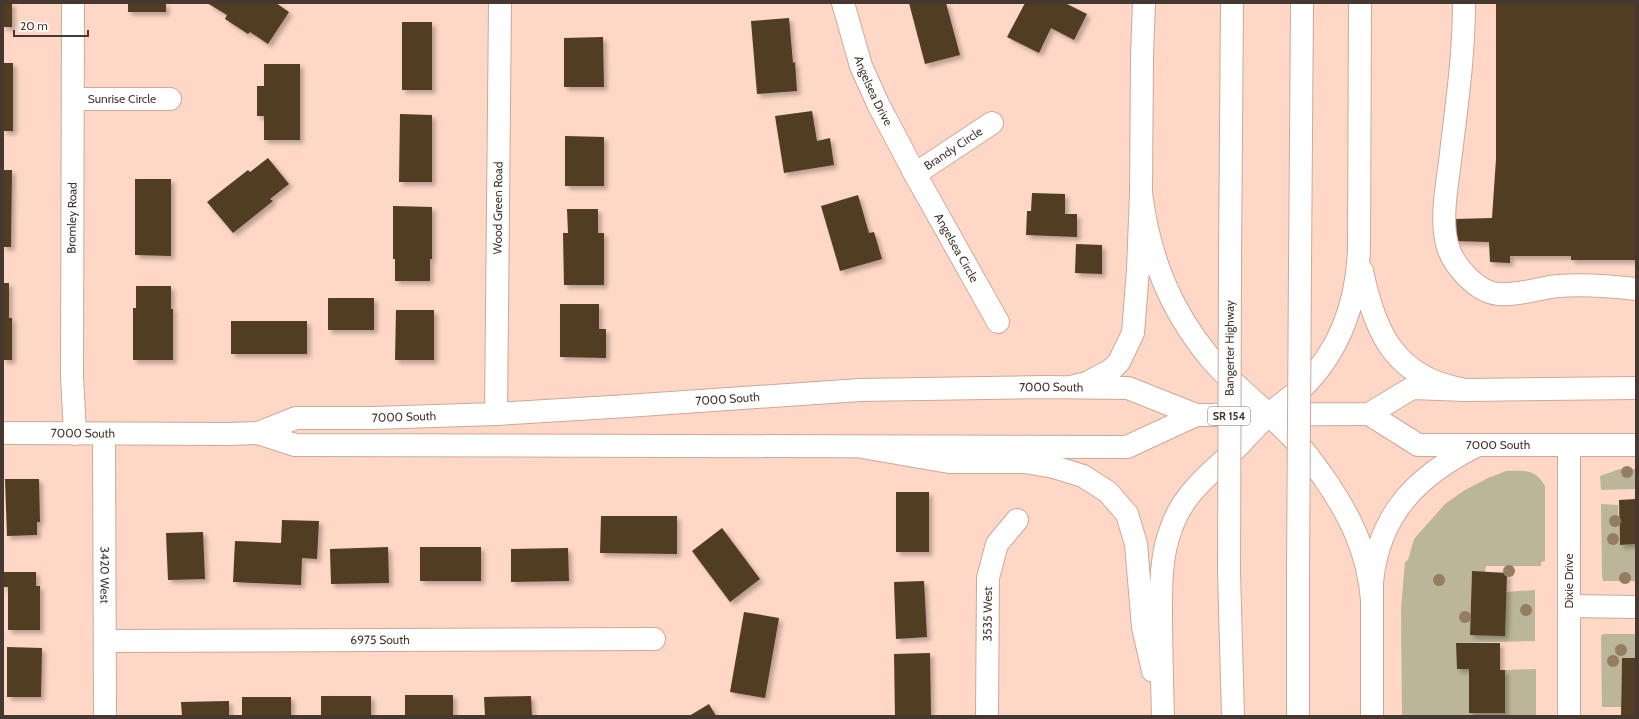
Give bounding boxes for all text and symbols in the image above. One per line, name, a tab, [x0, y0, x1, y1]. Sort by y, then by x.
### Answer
scale bar	[14, 12, 88, 38]
text: 20 m	[20, 18, 48, 33]
street label: Angelsea Drive	[851, 54, 896, 128]
street label: Sunrise Circle	[88, 91, 156, 106]
street label: Brandy Circle	[921, 123, 985, 173]
street label: Wood Green Road	[490, 161, 505, 255]
street label: Bromley Road	[63, 182, 80, 254]
street label: Angelsea Circle	[931, 210, 982, 285]
street label: Bangerter Highway	[1222, 300, 1237, 396]
street label: 7000 South	[1019, 379, 1083, 394]
street label: 7000 South	[695, 389, 760, 408]
road number: SR 154	[1208, 407, 1250, 425]
street label: 7000 South	[372, 408, 436, 425]
street label: 7000 South	[51, 425, 115, 440]
street label: 7000 South	[1466, 437, 1530, 452]
street label: 3420 West	[97, 547, 113, 603]
street label: Dixie Drive	[1561, 553, 1576, 609]
street label: 3535 West	[980, 587, 995, 641]
street label: 6975 South	[350, 632, 410, 647]

